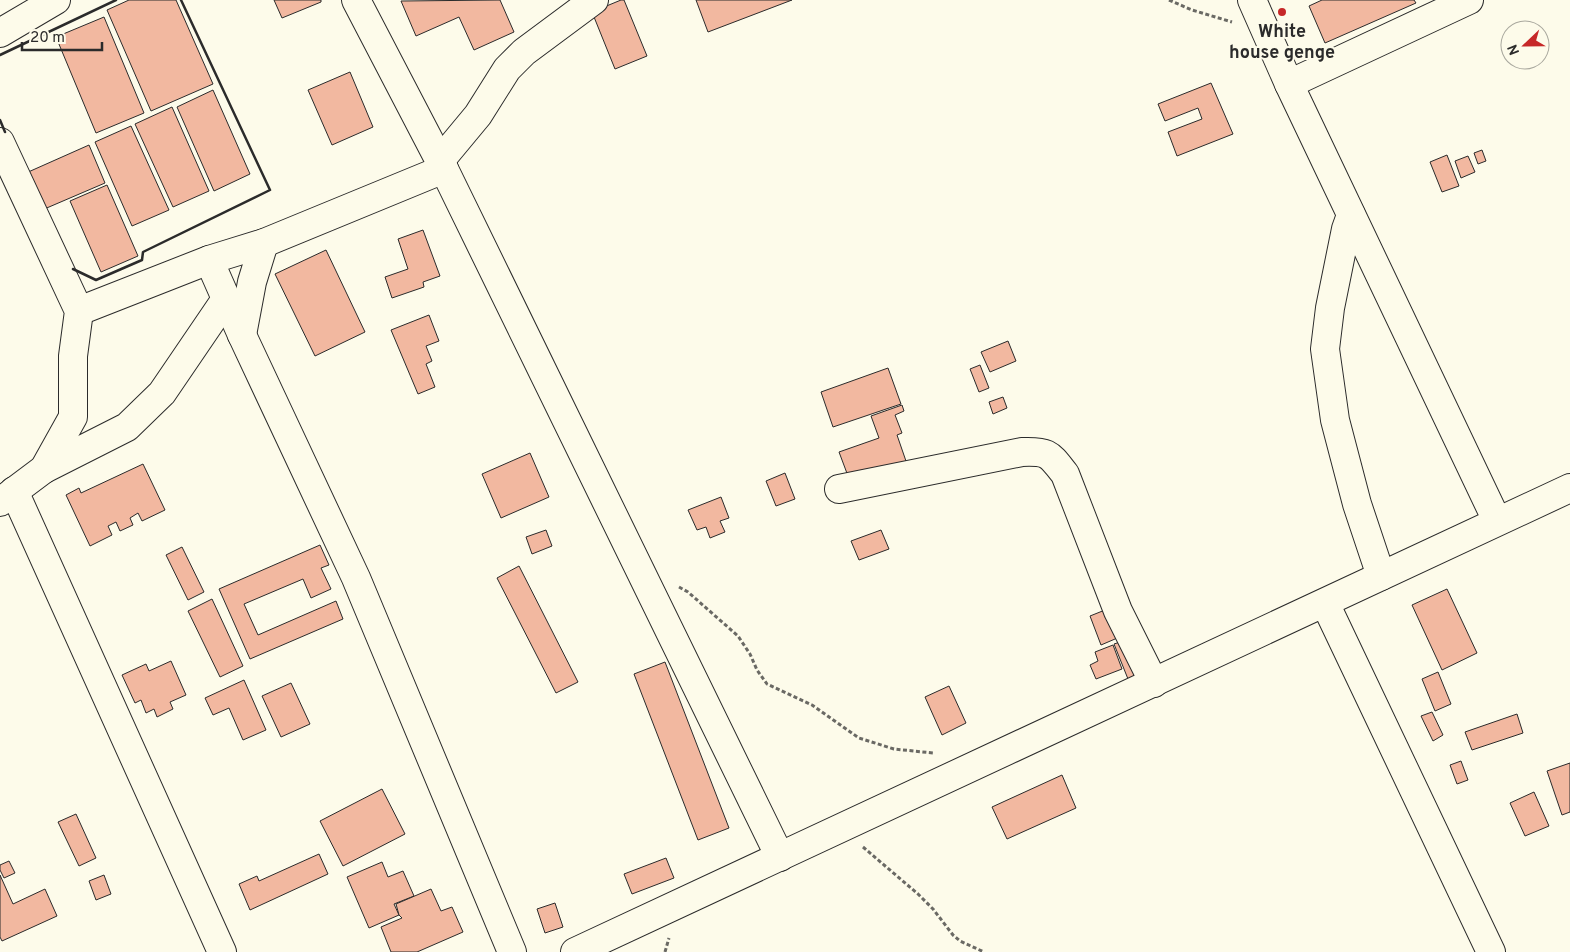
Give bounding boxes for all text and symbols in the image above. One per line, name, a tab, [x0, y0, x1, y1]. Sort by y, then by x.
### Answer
marker: White house genge	[1276, 6, 1288, 18]
scale bar	[22, 20, 102, 52]
north arrow	[1500, 20, 1550, 70]
place label: White house genge	[1229, 21, 1335, 65]
text: 20 m	[30, 29, 65, 48]
text: N	[1505, 41, 1524, 57]

